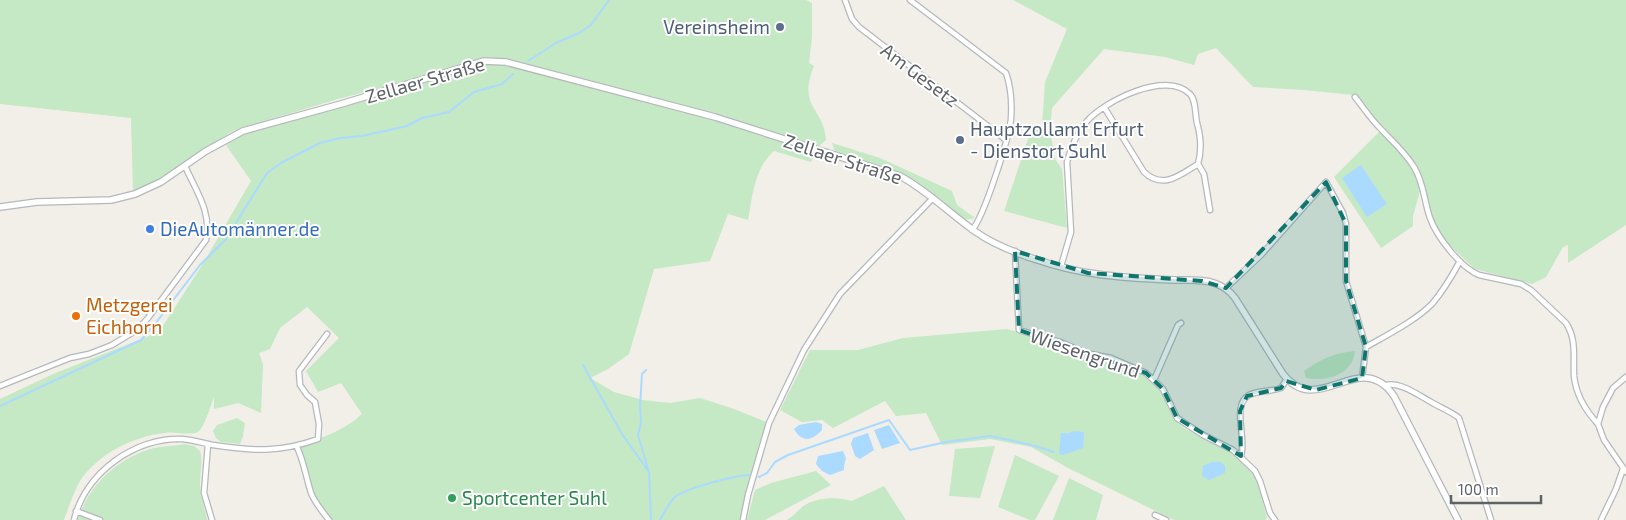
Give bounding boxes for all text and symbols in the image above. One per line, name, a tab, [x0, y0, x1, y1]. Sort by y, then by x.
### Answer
place label: Vereinsheim	[663, 15, 770, 38]
marker: Vereinsheim	[774, 21, 786, 33]
street label: Am Gesetz	[877, 38, 964, 111]
street label: Zellaer Straße	[362, 51, 487, 108]
place label: Hauptzollamt Erfurt - Dienstort Suhl	[970, 117, 1144, 162]
street label: Zellaer Straße	[781, 129, 905, 188]
marker: Hauptzollamt Erfurt - Dienstort Suhl	[954, 134, 966, 146]
place label: DieAutomänner.de	[160, 217, 320, 240]
marker: DieAutomänner.de	[144, 223, 156, 235]
place label: Metzgerei Eichhorn	[86, 293, 173, 338]
marker: Metzgerei Eichhorn	[70, 310, 82, 322]
street label: Wiesengrund	[1027, 323, 1143, 382]
scale bar	[1451, 472, 1541, 504]
text: 100 m	[1458, 480, 1499, 498]
place label: Sportcenter Suhl	[462, 486, 607, 509]
marker: Sportcenter Suhl	[446, 492, 458, 504]

